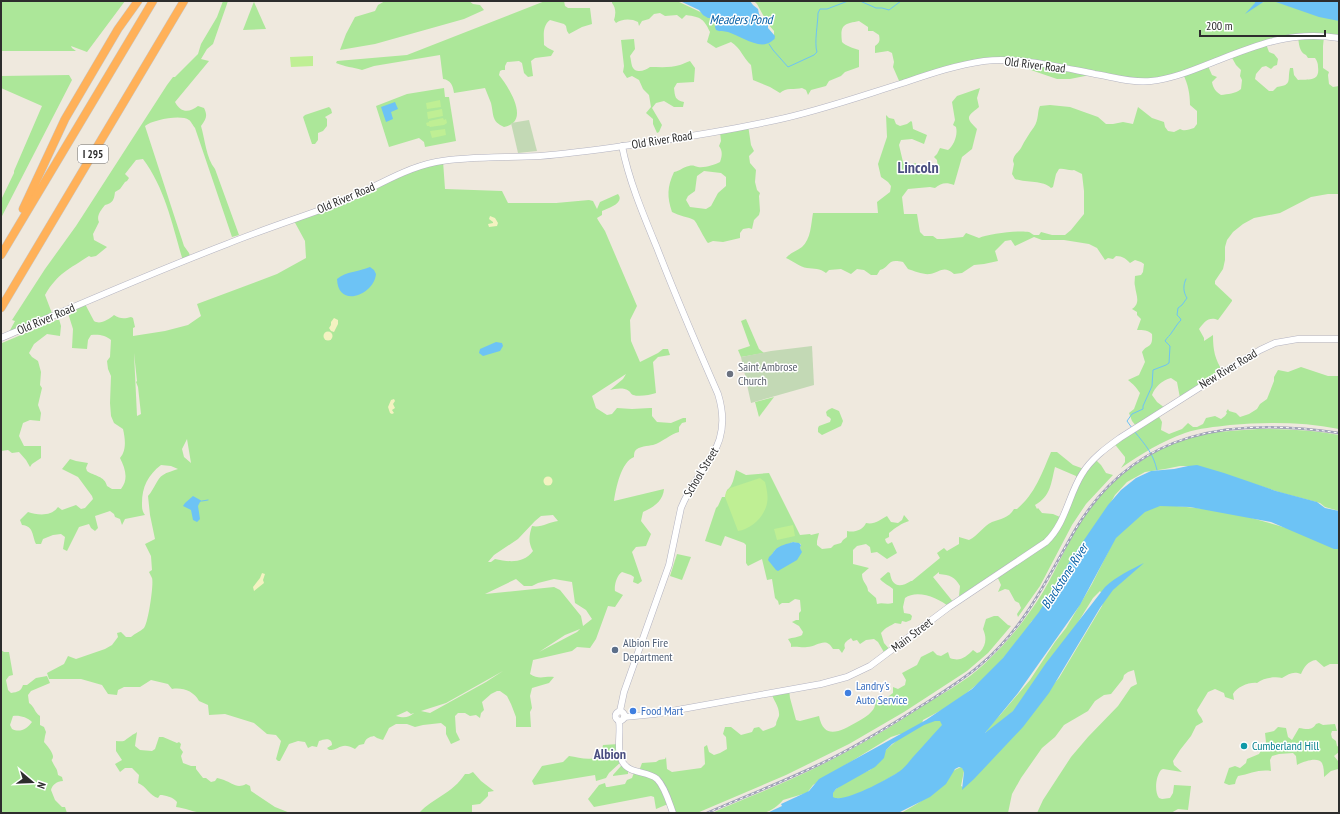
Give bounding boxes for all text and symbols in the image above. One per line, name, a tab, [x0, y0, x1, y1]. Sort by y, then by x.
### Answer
water label: Meaders Pond	[710, 11, 775, 28]
scale bar	[1200, 12, 1325, 38]
text: 200 m	[1206, 18, 1233, 33]
street label: Old River Road	[1004, 53, 1066, 76]
street label: Old River Road	[630, 127, 693, 152]
road number: I 295	[78, 145, 108, 163]
district label: Lincoln	[897, 157, 939, 177]
street label: Old River Road	[315, 179, 377, 216]
street label: Old River Road	[15, 300, 77, 337]
street label: New River Road	[1196, 345, 1259, 392]
place label: Saint Ambrose Church	[738, 359, 798, 388]
marker: Saint Ambrose Church	[725, 369, 735, 379]
street label: School Street	[680, 444, 722, 499]
water label: Blackstone River	[1037, 538, 1093, 612]
street label: Main Street	[888, 614, 936, 655]
place label: Albion Fire Department	[623, 635, 673, 664]
marker: Albion Fire Department	[610, 645, 620, 655]
place label: Landry's Auto Service	[856, 678, 908, 707]
marker: Landry's Auto Service	[843, 688, 853, 698]
place label: Food Mart	[641, 703, 684, 718]
marker: Food Mart	[628, 706, 638, 716]
place label: Cumberland Hill	[1252, 738, 1319, 753]
marker: Cumberland Hill	[1239, 741, 1249, 751]
district label: Albion	[593, 745, 626, 763]
north arrow	[12, 762, 52, 802]
text: N	[34, 780, 49, 790]

